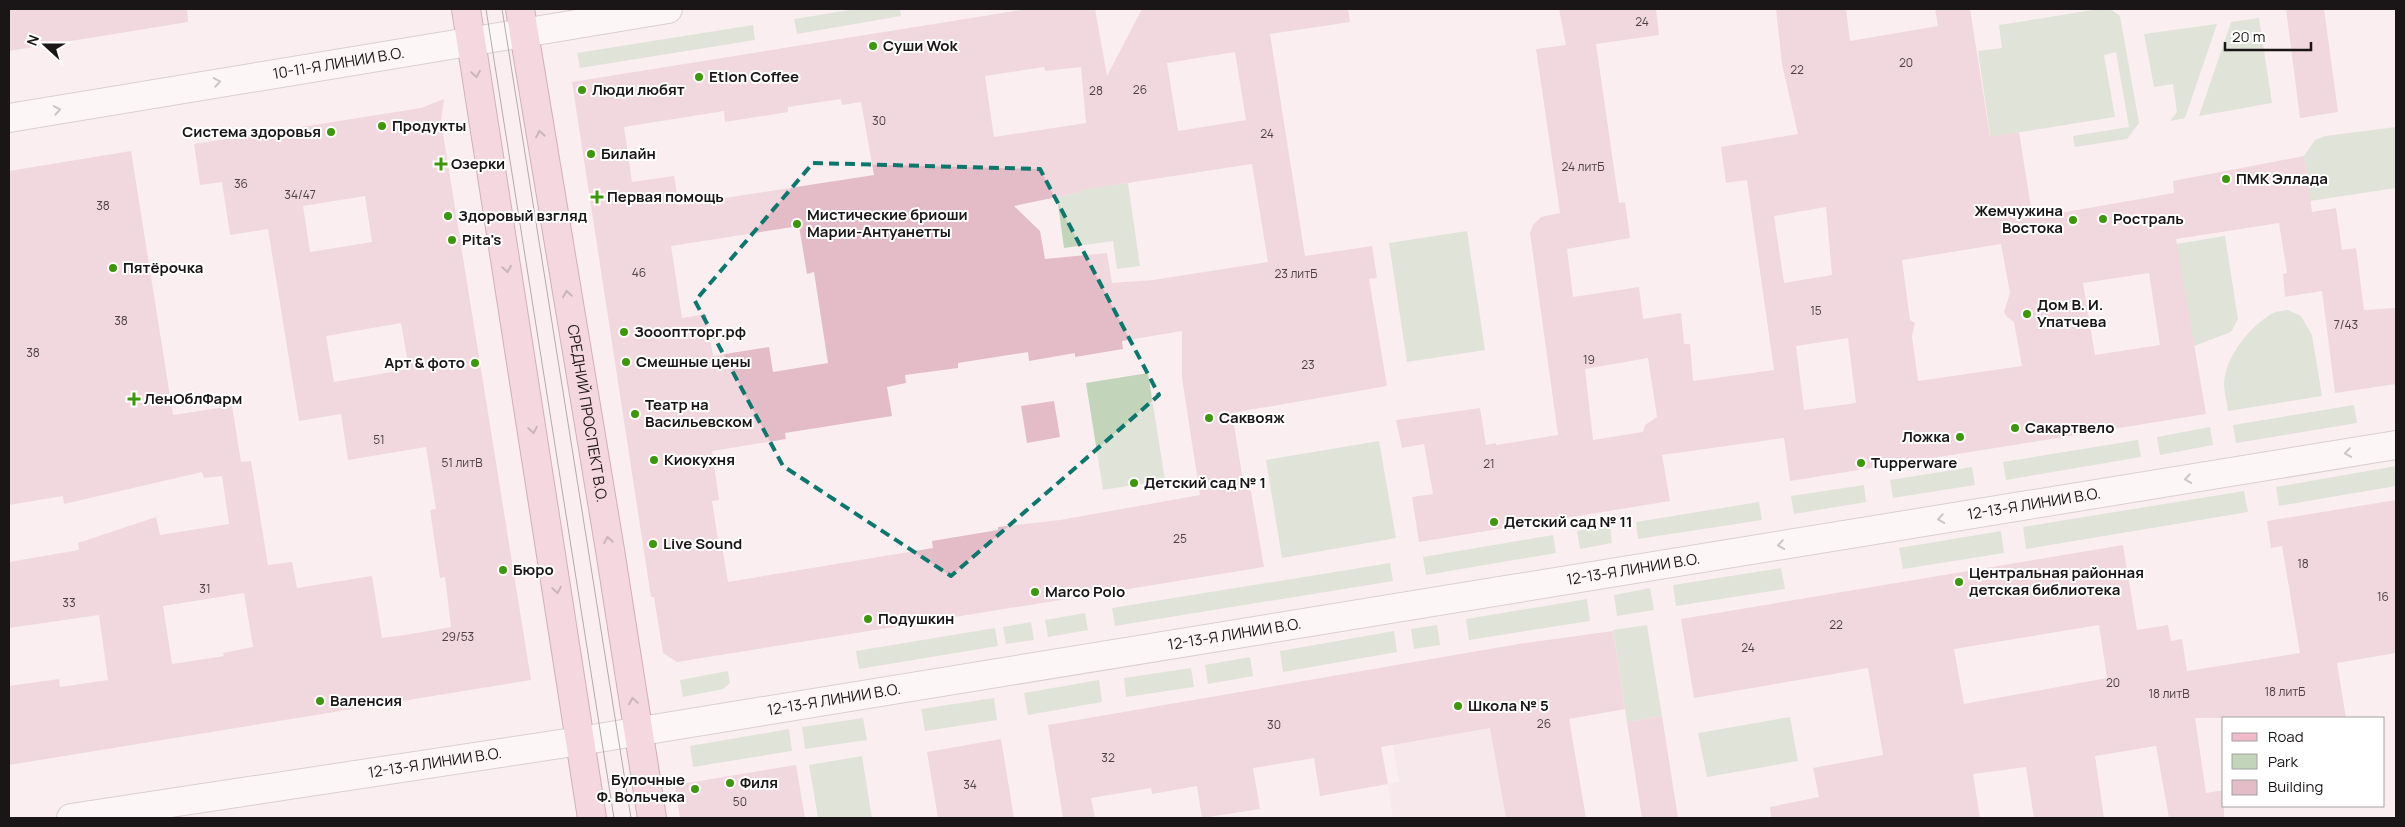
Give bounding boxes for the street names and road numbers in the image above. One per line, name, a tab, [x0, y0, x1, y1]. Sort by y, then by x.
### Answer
street label: 10-11-Я ЛИНИИ В.О.	[271, 42, 406, 84]
street label: СРЕДНИЙ ПРОСПЕКТ В.О.	[563, 323, 613, 504]
street label: 12-13-Я ЛИНИИ В.О.	[1966, 482, 2102, 525]
street label: 12-13-Я ЛИНИИ В.О.	[1565, 548, 1701, 590]
street label: 12-13-Я ЛИНИИ В.О.	[1166, 613, 1303, 655]
street label: 12-13-Я ЛИНИИ В.О.	[766, 678, 902, 720]
street label: 12-13-Я ЛИНИИ В.О.	[367, 742, 503, 783]

